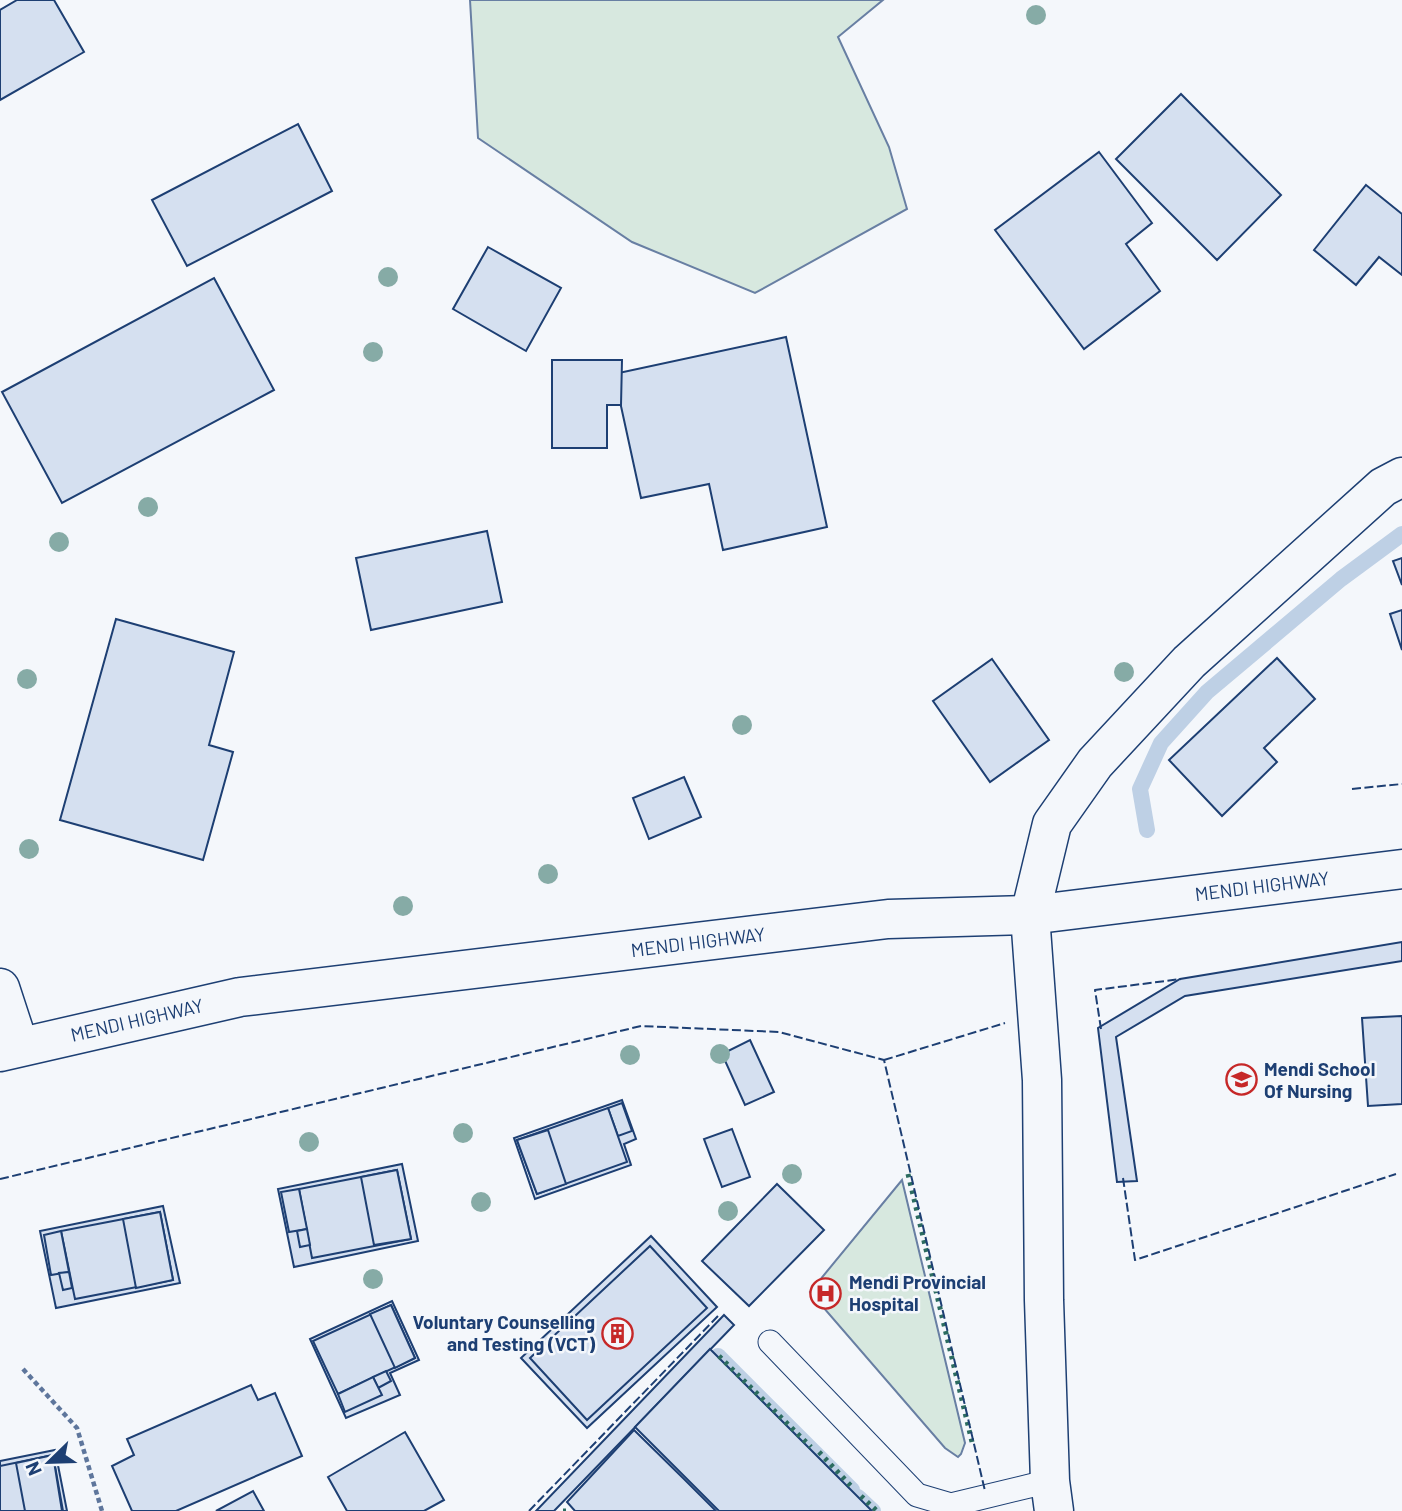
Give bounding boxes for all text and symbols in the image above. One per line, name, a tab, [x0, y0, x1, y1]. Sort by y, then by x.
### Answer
street label: MENDI HIGHWAY	[1193, 866, 1331, 905]
street label: MENDI HIGHWAY	[629, 922, 767, 961]
street label: MENDI HIGHWAY	[68, 993, 206, 1046]
place label: Mendi School Of Nursing	[1264, 1057, 1375, 1102]
school or university icon: Mendi School Of Nursing	[1224, 1063, 1258, 1097]
place label: Mendi Provincial Hospital	[849, 1270, 986, 1315]
hospital icon: Mendi Provincial Hospital	[809, 1276, 843, 1310]
place label: Voluntary Counselling and Testing (VCT)	[412, 1310, 595, 1355]
building icon: Voluntary Counselling and Testing (VCT)	[601, 1316, 635, 1350]
north arrow	[14, 1427, 84, 1497]
text: N	[20, 1459, 46, 1479]

